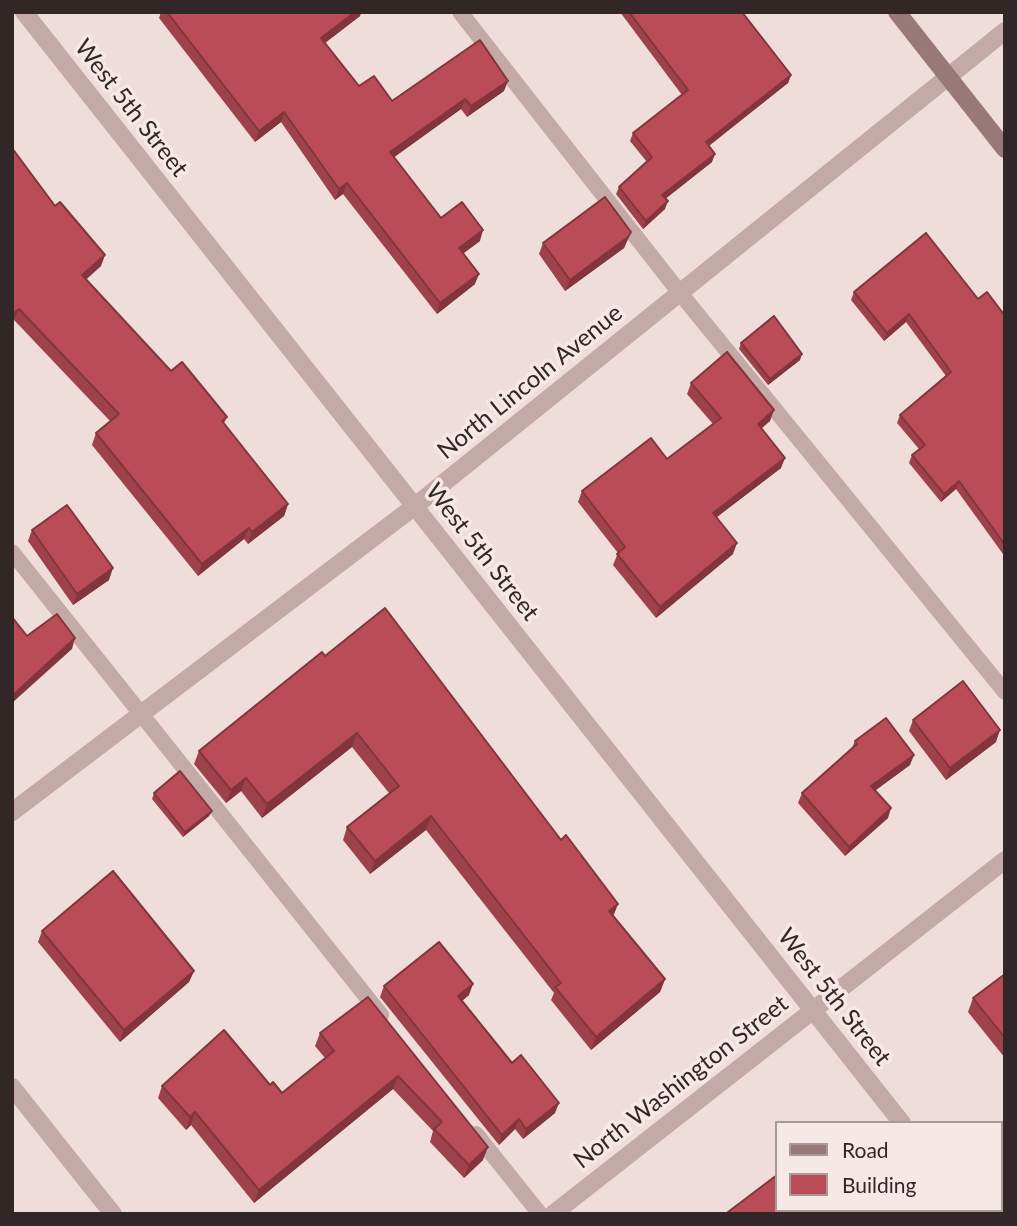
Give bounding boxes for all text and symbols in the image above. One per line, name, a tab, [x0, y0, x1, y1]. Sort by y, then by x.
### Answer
street label: West 5th Street	[68, 34, 194, 182]
street label: North Lincoln Avenue	[432, 299, 628, 465]
street label: West 5th Street	[419, 478, 545, 626]
street label: West 5th Street	[771, 923, 897, 1071]
street label: North Washington Street	[568, 989, 794, 1175]
legend	[776, 1121, 1003, 1212]
text: Road	[842, 1137, 889, 1162]
text: Building	[842, 1172, 917, 1197]

